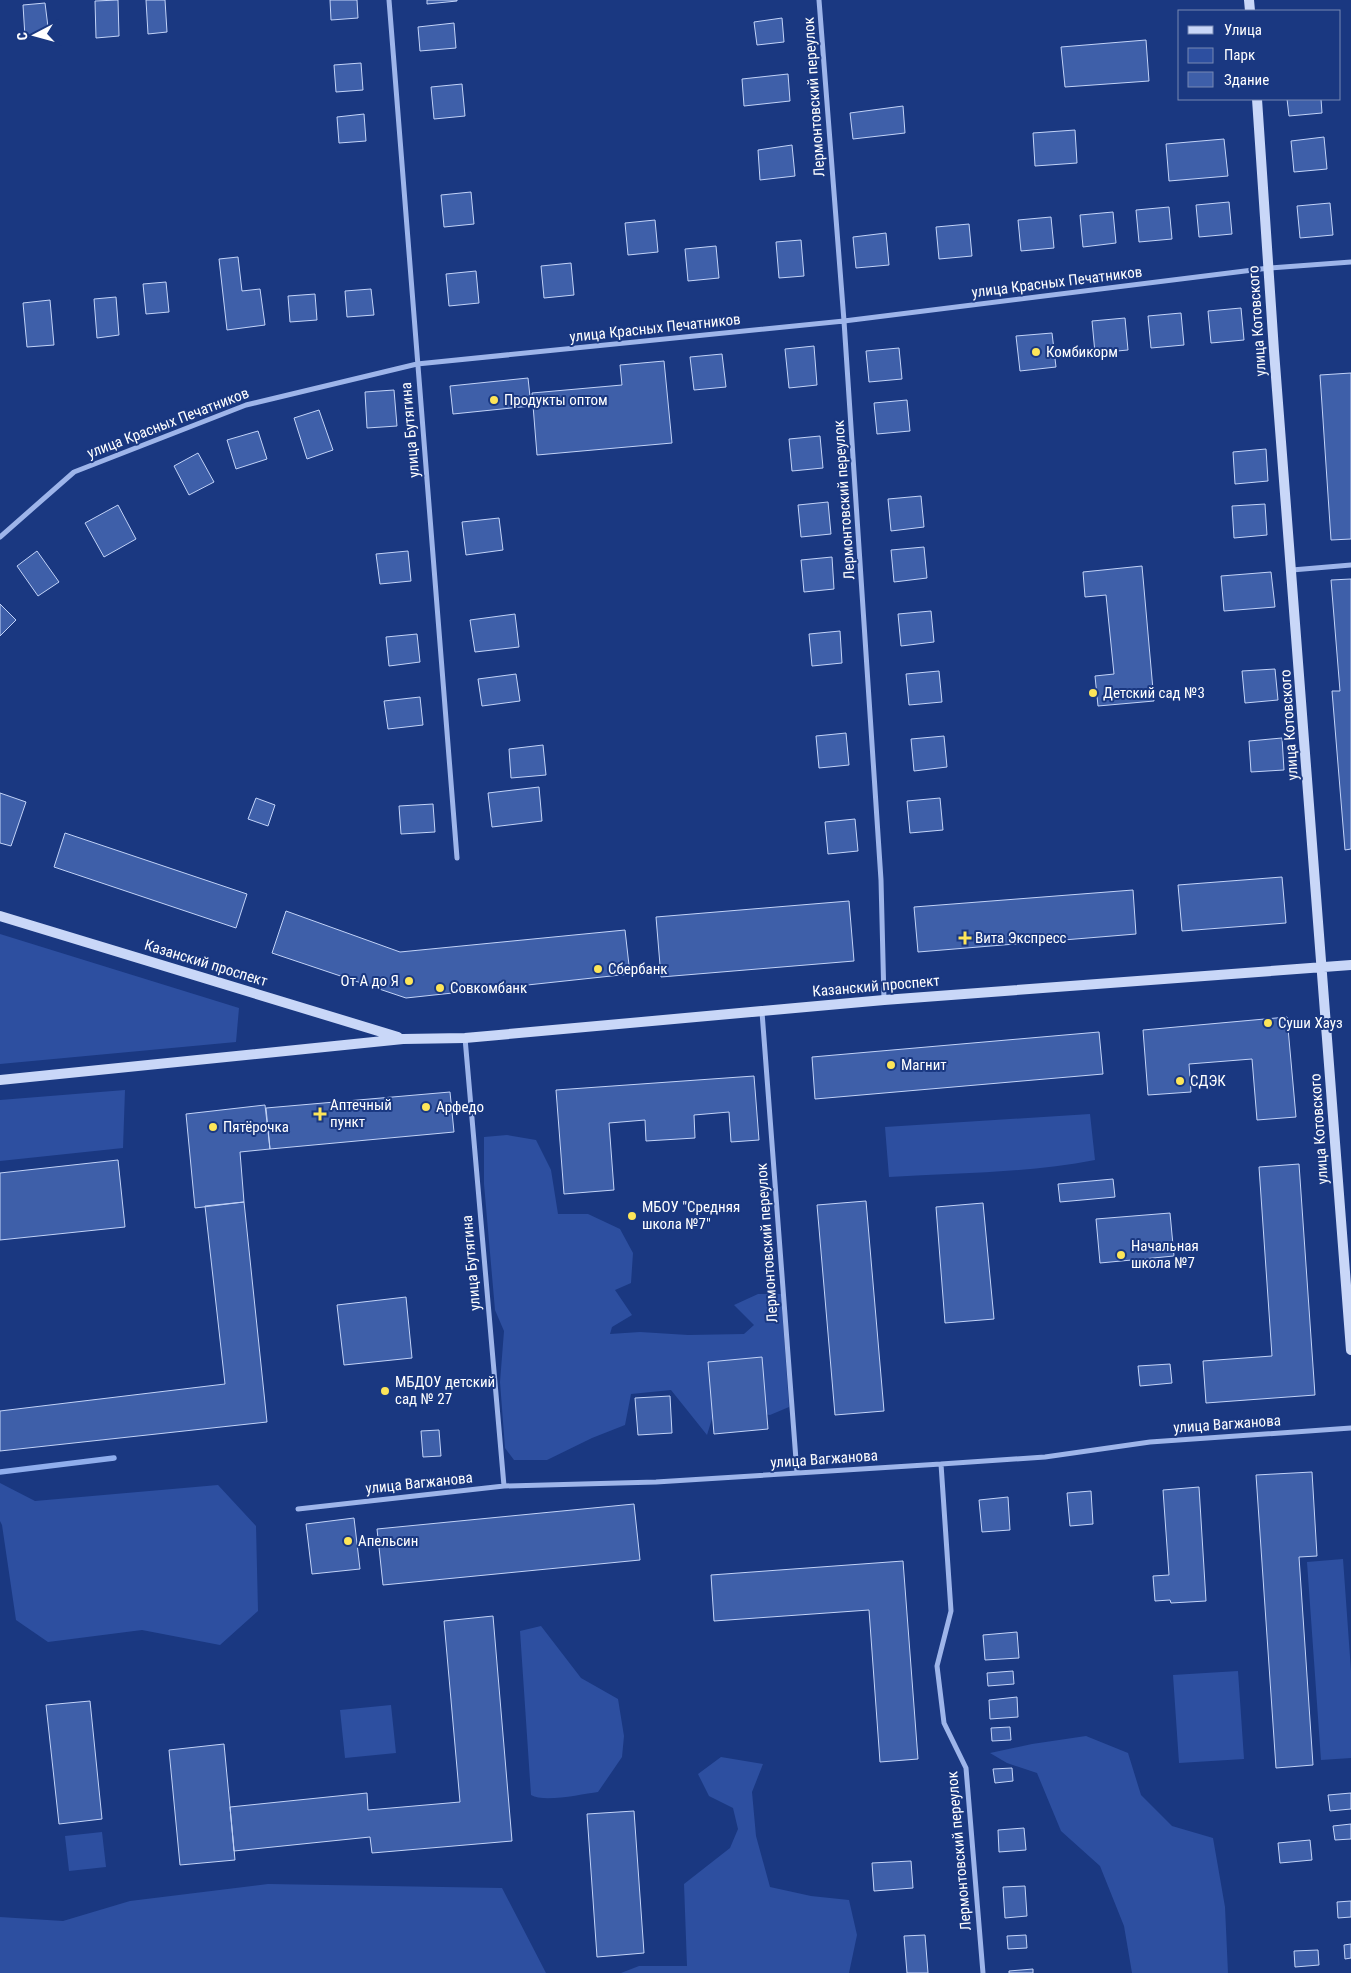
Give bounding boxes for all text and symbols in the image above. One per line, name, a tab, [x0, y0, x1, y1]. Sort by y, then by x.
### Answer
north arrow	[10, 10, 60, 60]
legend	[1178, 10, 1341, 100]
street label: Лермонтовский переулок	[799, 17, 829, 177]
text: Улица	[1224, 21, 1262, 39]
text: С	[14, 32, 30, 41]
text: Парк	[1224, 46, 1255, 64]
text: Здание	[1224, 71, 1269, 89]
street label: улица Красных Печатников	[971, 263, 1143, 301]
street label: улица Котовского	[1244, 265, 1270, 377]
street label: улица Красных Печатников	[569, 310, 741, 346]
place label: Комбикорм	[1046, 343, 1118, 361]
marker: Комбикорм	[1030, 346, 1042, 358]
street label: улица Бутягина	[397, 381, 423, 479]
street label: улица Красных Печатников	[85, 384, 251, 462]
place label: Продукты оптом	[504, 391, 608, 409]
marker: Продукты оптом	[488, 394, 500, 406]
street label: Лермонтовский переулок	[829, 420, 859, 580]
street label: улица Котовского	[1276, 669, 1302, 781]
place label: Детский сад №3	[1103, 684, 1205, 702]
marker: Детский сад №3	[1087, 687, 1099, 699]
place label: Вита Экспресс	[975, 929, 1067, 947]
marker: Вита Экспресс	[959, 932, 971, 944]
street label: Казанский проспект	[142, 936, 270, 990]
place label: Сбербанк	[608, 960, 668, 978]
marker: Сбербанк	[592, 963, 604, 975]
street label: Казанский проспект	[812, 971, 940, 1001]
place label: От А до Я	[341, 972, 399, 990]
marker: От А до Я	[403, 975, 415, 987]
place label: Совкомбанк	[450, 979, 527, 997]
marker: Совкомбанк	[434, 982, 446, 994]
place label: Суши Хауз	[1278, 1014, 1343, 1032]
marker: Суши Хауз	[1262, 1017, 1274, 1029]
place label: Магнит	[901, 1056, 947, 1074]
marker: Магнит	[885, 1059, 897, 1071]
place label: СДЭК	[1190, 1072, 1226, 1090]
street label: улица Котовского	[1306, 1073, 1332, 1185]
marker: СДЭК	[1174, 1075, 1186, 1087]
place label: Аптечный пункт	[330, 1096, 392, 1131]
place label: Арфедо	[436, 1098, 484, 1116]
marker: Арфедо	[420, 1101, 432, 1113]
marker: Аптечный пункт	[314, 1108, 326, 1120]
place label: Пятёрочка	[223, 1118, 289, 1136]
marker: Пятёрочка	[207, 1121, 219, 1133]
street label: Лермонтовский переулок	[752, 1163, 782, 1323]
place label: МБОУ "Средняя школа №7"	[642, 1198, 740, 1233]
marker: МБОУ "Средняя школа №7"	[626, 1210, 638, 1222]
street label: улица Бутягина	[458, 1214, 484, 1312]
place label: Начальная школа №7	[1131, 1237, 1199, 1272]
marker: Начальная школа №7	[1115, 1249, 1127, 1261]
place label: МБДОУ детский сад № 27	[395, 1373, 495, 1408]
marker: МБДОУ детский сад № 27	[379, 1385, 391, 1397]
street label: улица Вагжанова	[1173, 1411, 1281, 1437]
street label: улица Вагжанова	[770, 1446, 878, 1472]
street label: улица Вагжанова	[365, 1468, 473, 1498]
place label: Апельсин	[358, 1532, 418, 1550]
marker: Апельсин	[342, 1535, 354, 1547]
street label: Лермонтовский переулок	[943, 1771, 975, 1931]

